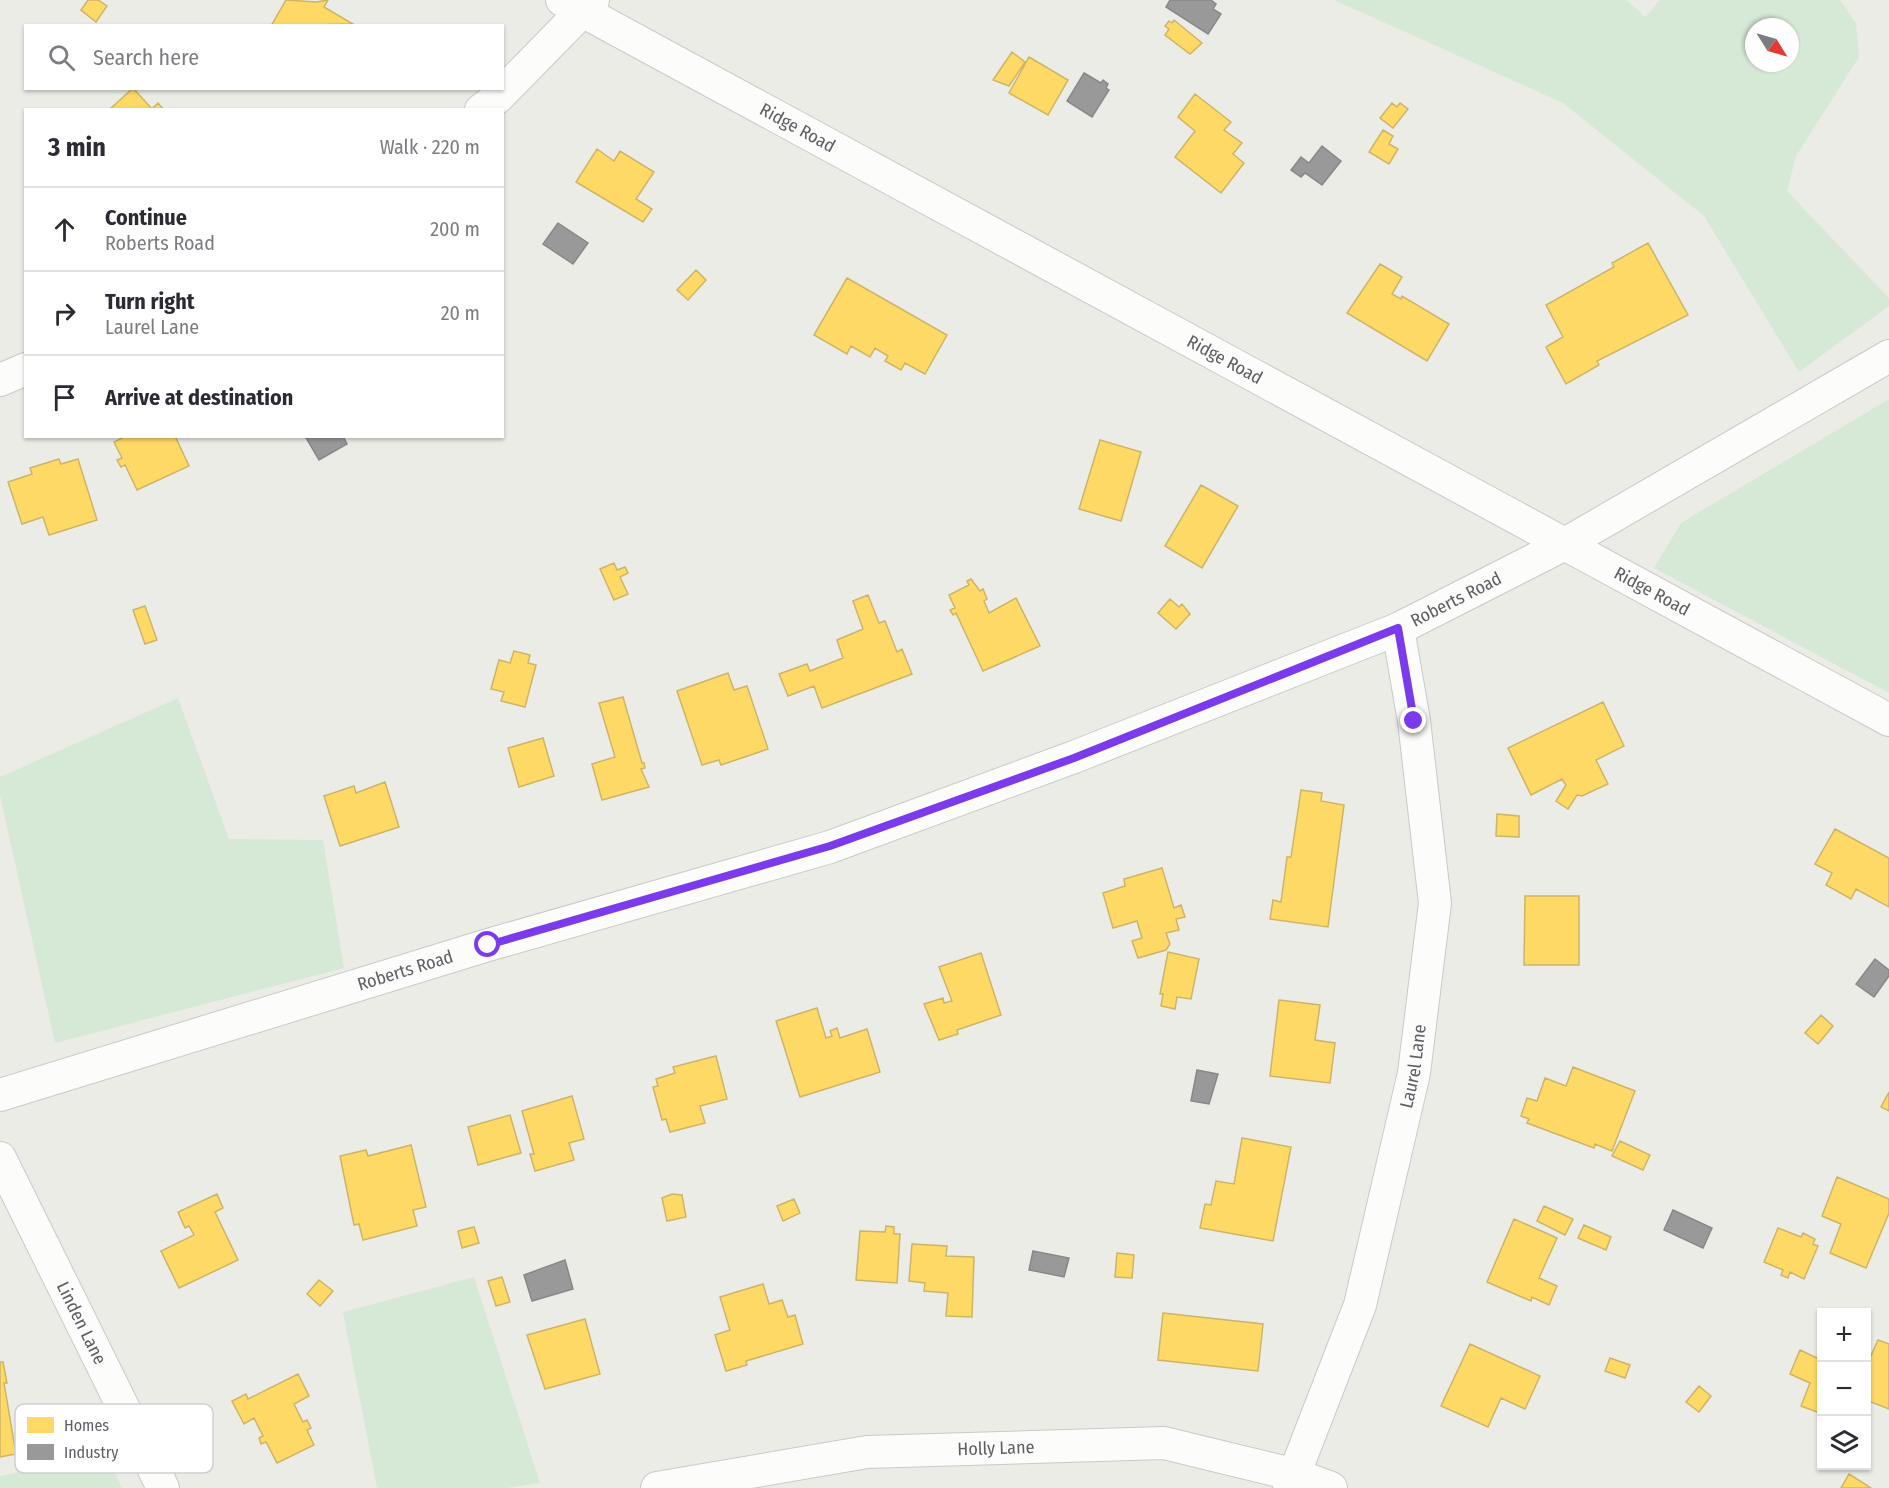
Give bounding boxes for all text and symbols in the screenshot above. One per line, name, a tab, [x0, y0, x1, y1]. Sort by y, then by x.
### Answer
north arrow	[1745, 18, 1799, 72]
search box	[24, 24, 504, 90]
icon: search	[45, 41, 78, 74]
text: Search here	[93, 44, 199, 71]
street label: Ridge Road	[756, 98, 839, 157]
text: 3 min	[48, 132, 106, 163]
text: Walk · 220 m	[380, 135, 480, 159]
text: Continue	[105, 204, 187, 231]
icon: ahead	[48, 213, 81, 246]
text: 200 m	[430, 217, 480, 241]
text: Roberts Road	[105, 231, 215, 255]
text: Turn right	[105, 288, 194, 315]
icon: right	[48, 297, 81, 330]
text: 20 m	[441, 301, 480, 325]
text: Laurel Lane	[105, 315, 199, 339]
street label: Ridge Road	[1183, 330, 1266, 389]
icon: arrive	[48, 381, 81, 414]
text: Arrive at destination	[105, 384, 293, 411]
street label: Ridge Road	[1610, 562, 1693, 621]
street label: Roberts Road	[1407, 567, 1505, 632]
route end	[1400, 707, 1426, 733]
route start	[474, 931, 500, 957]
street label: Roberts Road	[355, 945, 456, 995]
street label: Laurel Lane	[1395, 1023, 1431, 1110]
street label: Linden Lane	[52, 1278, 111, 1368]
map controls	[1817, 1308, 1871, 1470]
button: +	[1817, 1308, 1871, 1362]
button: −	[1817, 1362, 1871, 1416]
legend	[15, 1404, 213, 1473]
text: Homes	[64, 1416, 109, 1435]
button: layers	[1817, 1416, 1871, 1470]
street label: Holly Lane	[957, 1436, 1035, 1460]
text: Industry	[64, 1443, 119, 1462]

